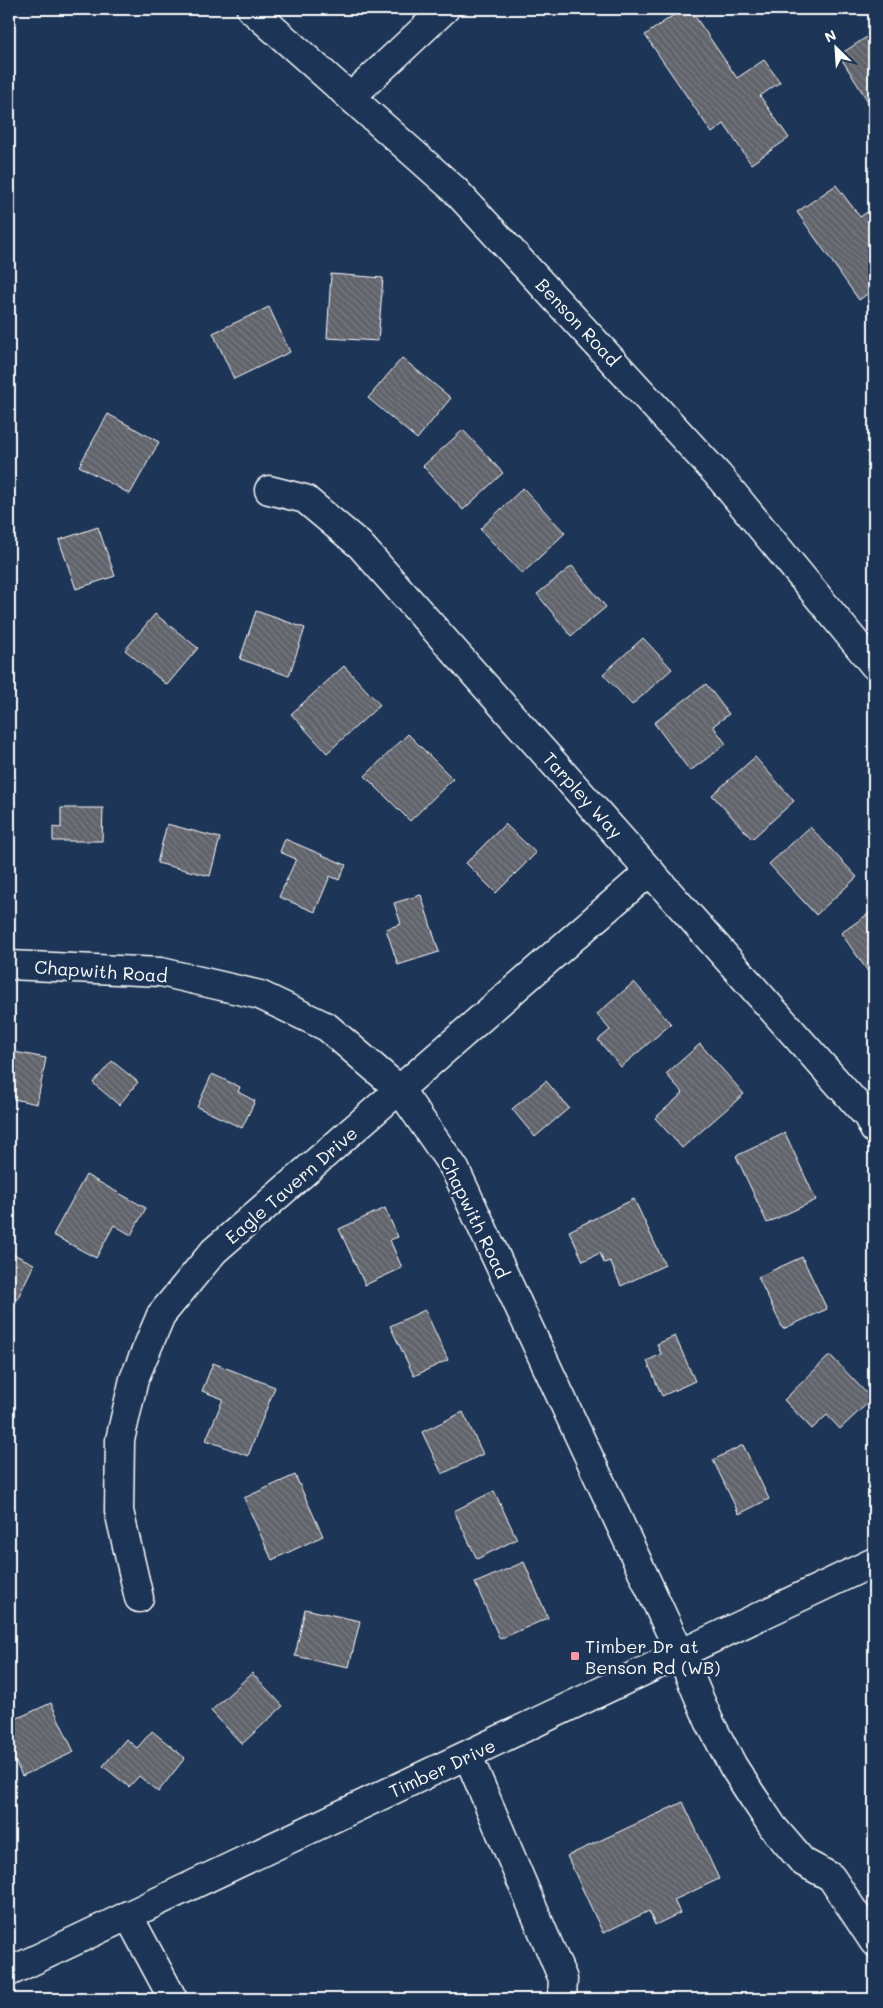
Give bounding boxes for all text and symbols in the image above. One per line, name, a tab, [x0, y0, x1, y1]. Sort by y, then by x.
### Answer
north arrow	[810, 22, 860, 72]
text: N	[821, 25, 839, 47]
street label: Benson Road	[531, 273, 625, 371]
street label: Tarpley Way	[538, 747, 628, 843]
street label: Chapwith Road	[34, 954, 168, 988]
street label: Eagle Tavern Drive	[220, 1121, 362, 1249]
street label: Chapwith Road	[435, 1152, 515, 1282]
place label: Timber Dr at Benson Rd (WB)	[585, 1634, 720, 1679]
marker: Timber Dr at Benson Rd (WB)	[569, 1650, 581, 1662]
street label: Timber Drive	[385, 1733, 499, 1803]

